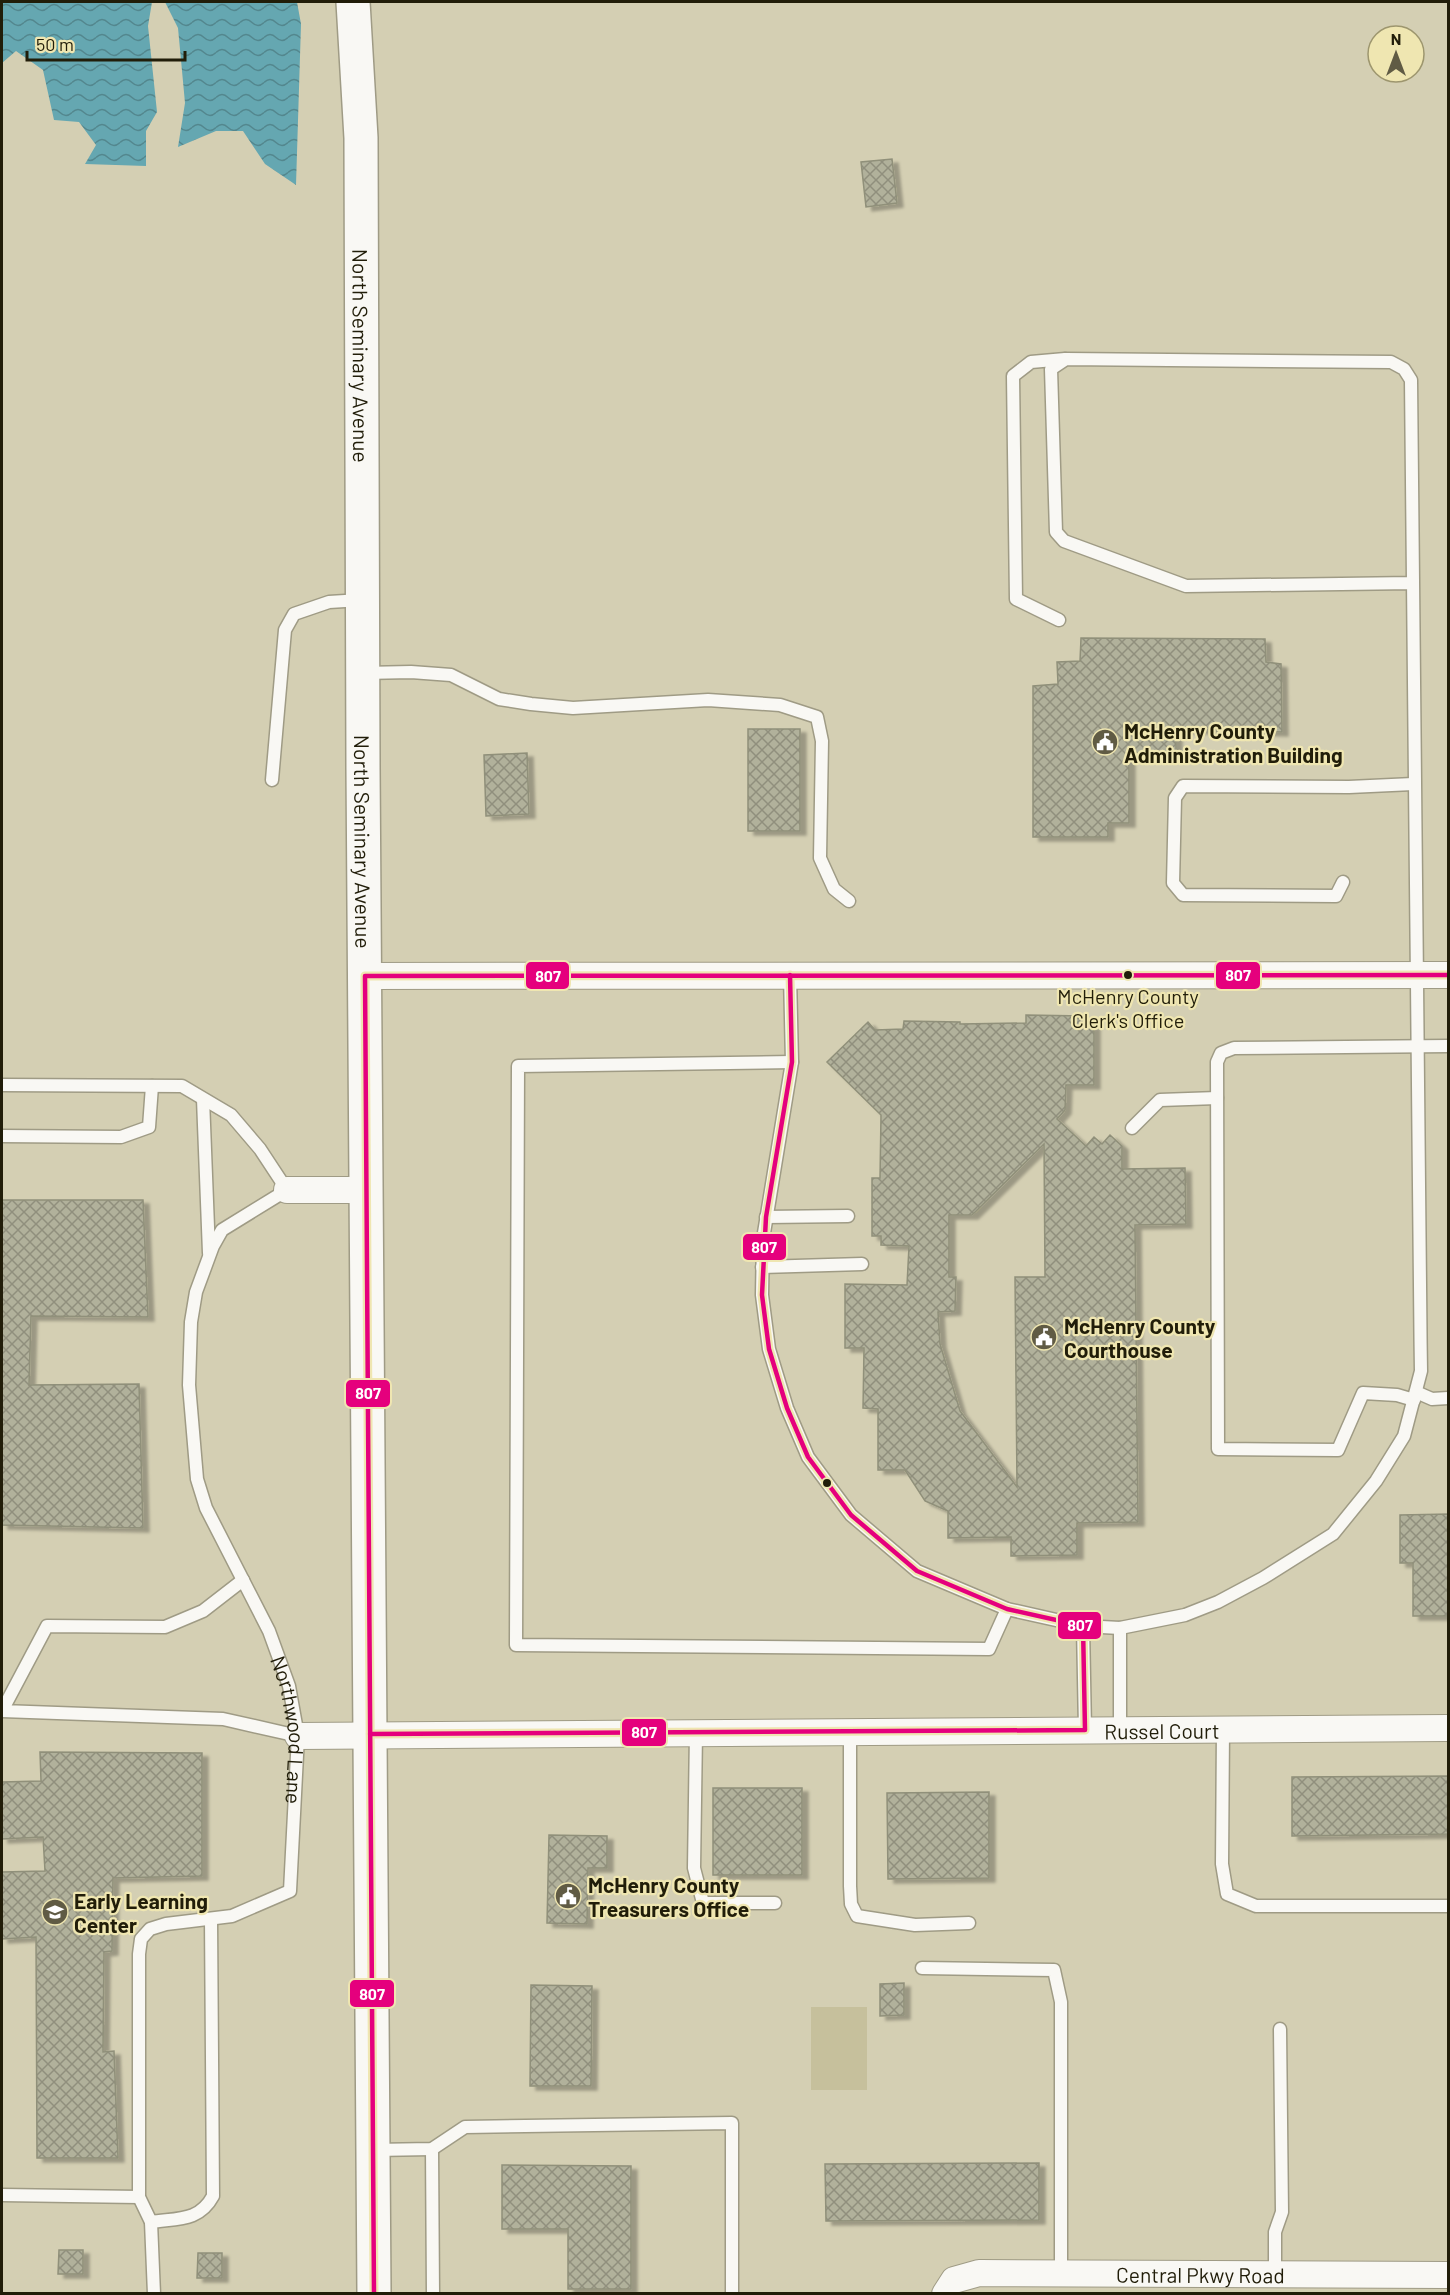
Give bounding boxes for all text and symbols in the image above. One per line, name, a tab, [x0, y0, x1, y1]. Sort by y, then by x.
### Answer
scale bar	[27, 24, 184, 62]
north arrow	[1366, 24, 1426, 84]
text: N	[1391, 29, 1401, 48]
text: 50 m	[36, 33, 74, 55]
street label: North Seminary Avenue	[349, 249, 375, 463]
place label: McHenry County Administration Building	[1124, 718, 1343, 767]
public building icon: McHenry County Administration Building	[1090, 727, 1120, 757]
street label: North Seminary Avenue	[350, 735, 377, 949]
line badge: 807	[525, 961, 570, 990]
line badge: 807	[1215, 961, 1261, 990]
text: 807	[1225, 965, 1251, 984]
text: 807	[535, 966, 561, 985]
marker: McHenry County Clerk's Office	[1122, 969, 1134, 981]
place label: McHenry County Clerk's Office	[1057, 984, 1199, 1032]
line badge: 807	[742, 1233, 787, 1261]
text: 807	[751, 1237, 777, 1256]
place label: McHenry County Courthouse	[1064, 1313, 1216, 1362]
public building icon: McHenry County Courthouse	[1029, 1322, 1059, 1352]
line badge: 807	[345, 1379, 391, 1408]
text: 807	[355, 1383, 381, 1402]
unlabelled marker	[821, 1477, 833, 1489]
line badge: 807	[1057, 1611, 1102, 1640]
text: 807	[1067, 1615, 1093, 1634]
street label: Northwood Lane	[266, 1652, 311, 1805]
street label: Russel Court	[1104, 1717, 1220, 1743]
line badge: 807	[621, 1718, 667, 1747]
text: 807	[631, 1722, 657, 1741]
place label: McHenry County Treasurers Office	[588, 1872, 749, 1921]
public building icon: McHenry County Treasurers Office	[553, 1881, 583, 1911]
place label: Early Learning Center	[74, 1888, 208, 1937]
school or university icon: Early Learning Center	[40, 1897, 70, 1927]
line badge: 807	[349, 1979, 395, 2008]
text: 807	[359, 1984, 385, 2003]
street label: Central Pkwy Road	[1116, 2261, 1285, 2287]

